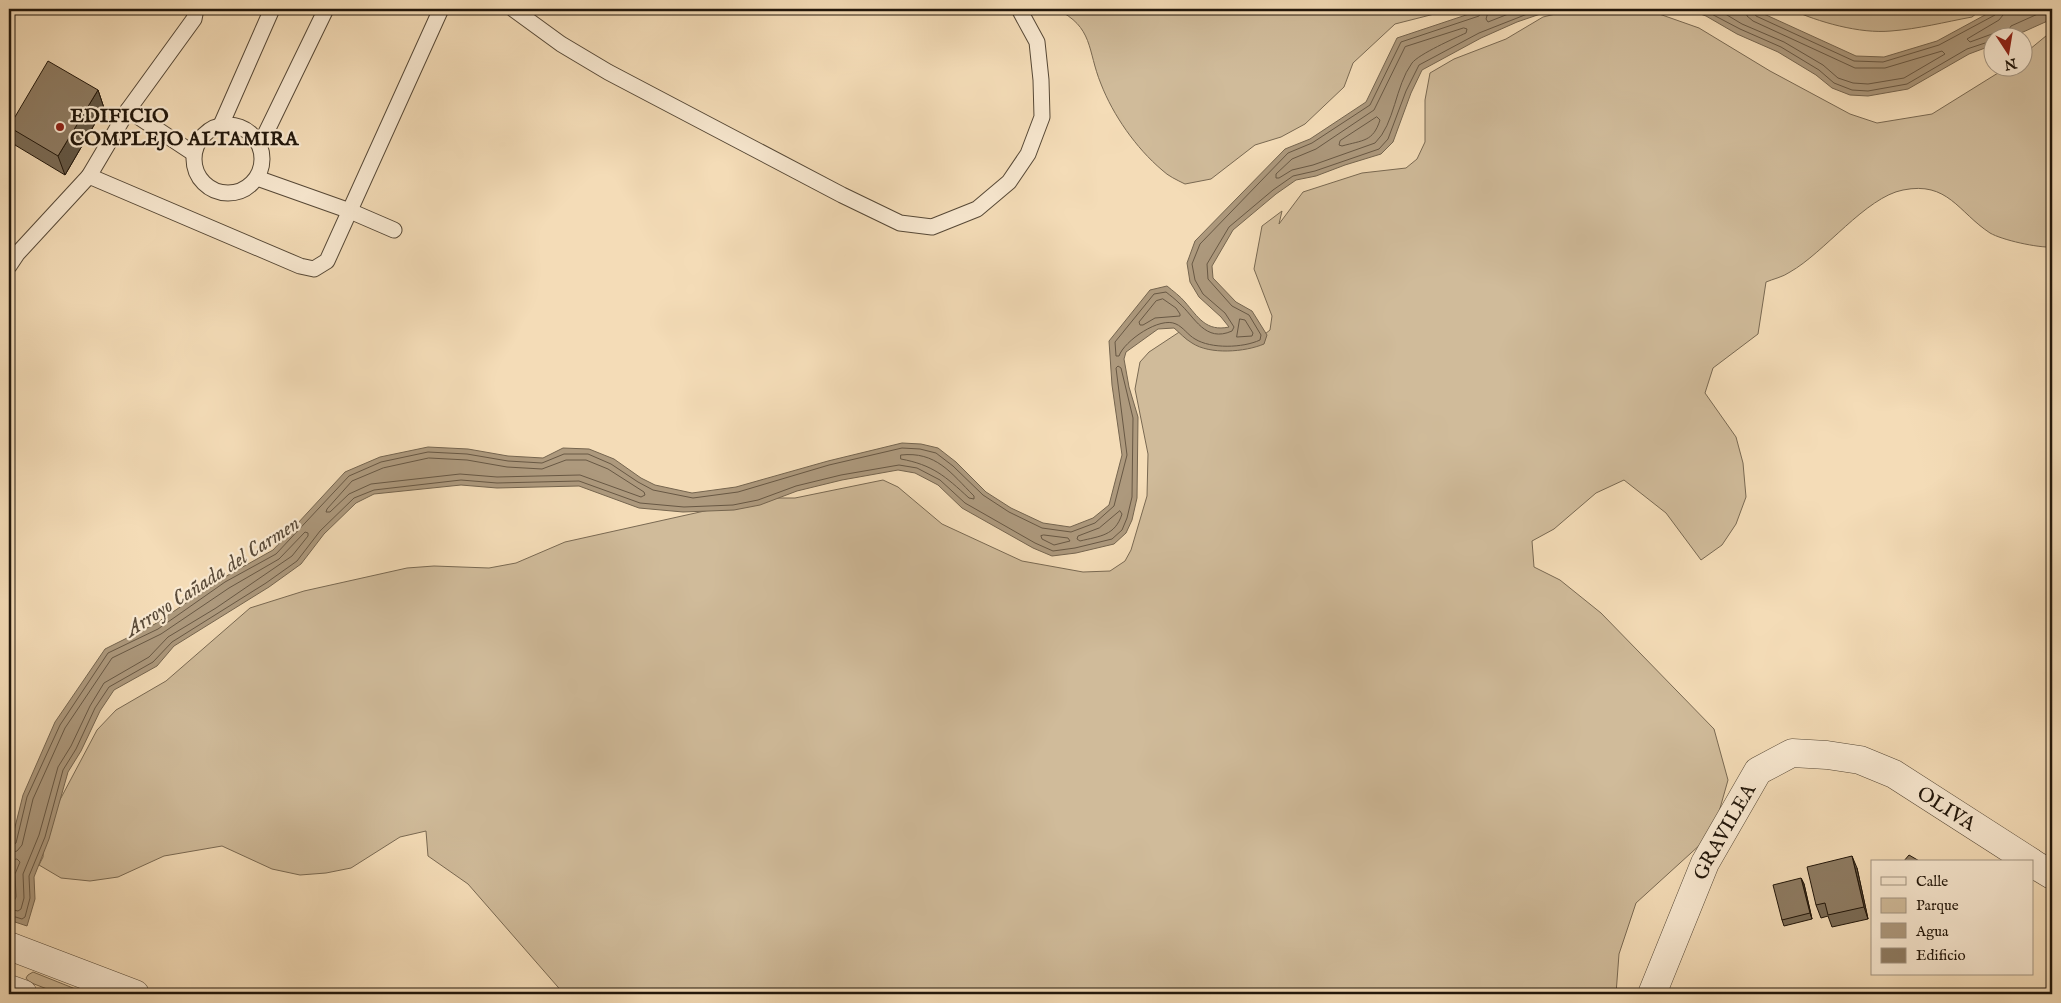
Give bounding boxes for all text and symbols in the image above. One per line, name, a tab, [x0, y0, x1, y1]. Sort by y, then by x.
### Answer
north arrow	[1984, 28, 2034, 78]
text: N	[2003, 53, 2019, 74]
place label: EDIFICIO COMPLEJO ALTAMIRA	[70, 104, 300, 152]
marker: EDIFICIO COMPLEJO ALTAMIRA	[54, 121, 66, 133]
water label: Arroyo Cañada del Carmen	[119, 511, 305, 645]
street label: GRAVILEA	[1689, 779, 1762, 884]
street label: OLIVA	[1912, 781, 1980, 838]
legend	[1871, 860, 2034, 976]
text: Calle	[1916, 872, 1948, 891]
text: Parque	[1916, 896, 1959, 915]
text: Agua	[1915, 922, 1949, 941]
text: Edificio	[1916, 946, 1966, 965]

